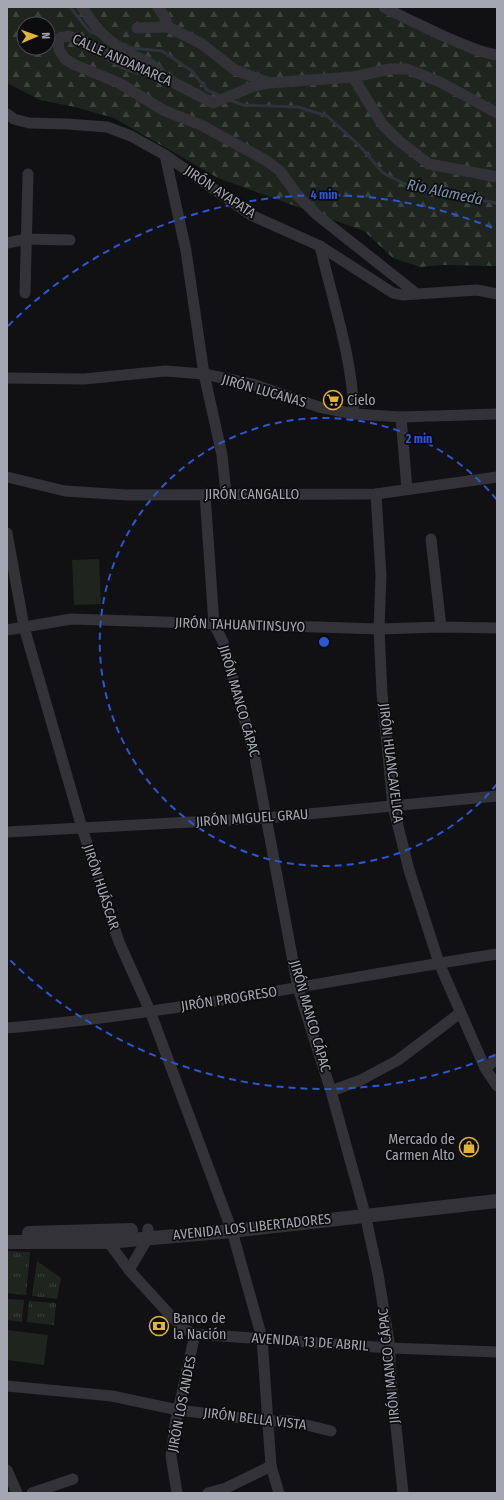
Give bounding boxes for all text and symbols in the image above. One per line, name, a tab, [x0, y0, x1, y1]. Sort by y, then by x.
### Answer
north arrow	[16, 16, 56, 56]
street label: CALLE ANDAMARCA	[70, 30, 175, 90]
text: N	[39, 32, 52, 39]
street label: JIRÓN AYAPATA	[181, 161, 260, 222]
water label: Rio Alameda	[406, 175, 485, 209]
text: 4 min	[310, 188, 338, 202]
street label: JIRÓN LUCANAS	[220, 370, 308, 411]
supermarket icon: Cielo	[322, 389, 344, 411]
place label: Cielo	[347, 392, 376, 409]
text: 2 min	[405, 432, 432, 446]
street label: JIRÓN CANGALLO	[205, 485, 299, 503]
street label: JIRÓN TAHUANTINSUYO	[175, 613, 306, 636]
centre of rings	[317, 635, 331, 649]
street label: JIRÓN MANCO CÁPAC	[215, 643, 264, 759]
street label: JIRÓN HUANCAVELICA	[375, 702, 408, 824]
street label: JIRÓN MIGUEL GRAU	[195, 805, 309, 830]
street label: JIRÓN HUÁSCAR	[79, 842, 124, 932]
street label: JIRÓN MANCO CÁPAC	[286, 958, 335, 1074]
street label: JIRÓN PROGRESO	[180, 982, 278, 1015]
place label: Mercado de Carmen Alto	[385, 1131, 455, 1164]
shop icon: Mercado de Carmen Alto	[458, 1136, 480, 1158]
street label: AVENIDA LOS LIBERTADORES	[172, 1210, 332, 1244]
street label: JIRÓN MANCO CÁPAC	[374, 1308, 403, 1424]
place label: Banco de la Nación	[173, 1310, 226, 1343]
bank icon: Banco de la Nación	[148, 1315, 170, 1337]
street label: AVENIDA 13 DE ABRIL	[251, 1329, 369, 1355]
street label: JIRÓN LOS ANDES	[163, 1354, 200, 1453]
street label: JIRÓN BELLA VISTA	[203, 1403, 308, 1434]

